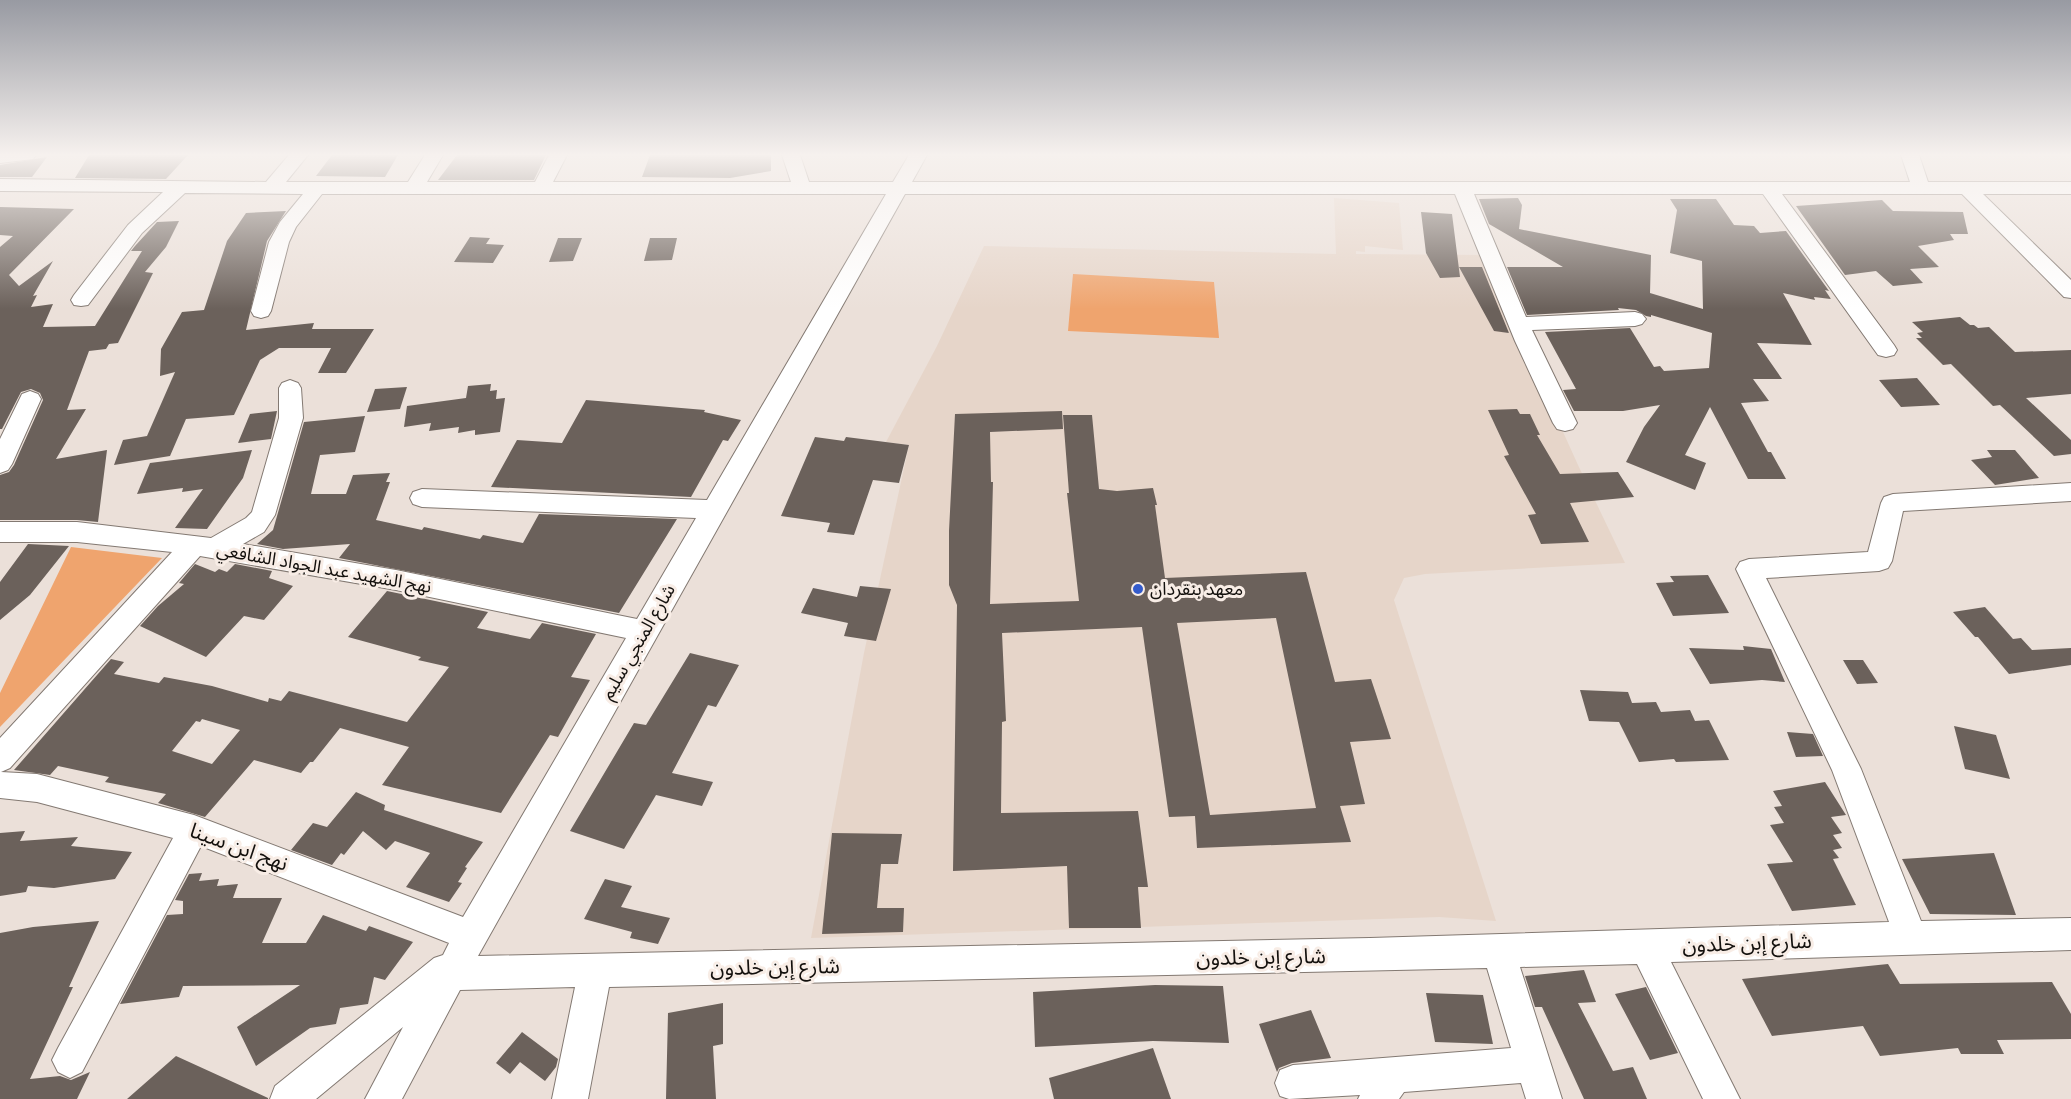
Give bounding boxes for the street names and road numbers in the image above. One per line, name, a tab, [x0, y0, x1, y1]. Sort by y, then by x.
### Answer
street label: نهج الشهيد عبد الجواد الشافعي	[214, 538, 433, 600]
street label: شارع المنجي سليم	[596, 580, 683, 705]
street label: نهج ابن سينا	[186, 817, 292, 879]
street label: شارع إبن خلدون	[1682, 928, 1812, 960]
street label: شارع إبن خلدون	[1196, 943, 1326, 973]
street label: شارع إبن خلدون	[710, 953, 840, 983]

